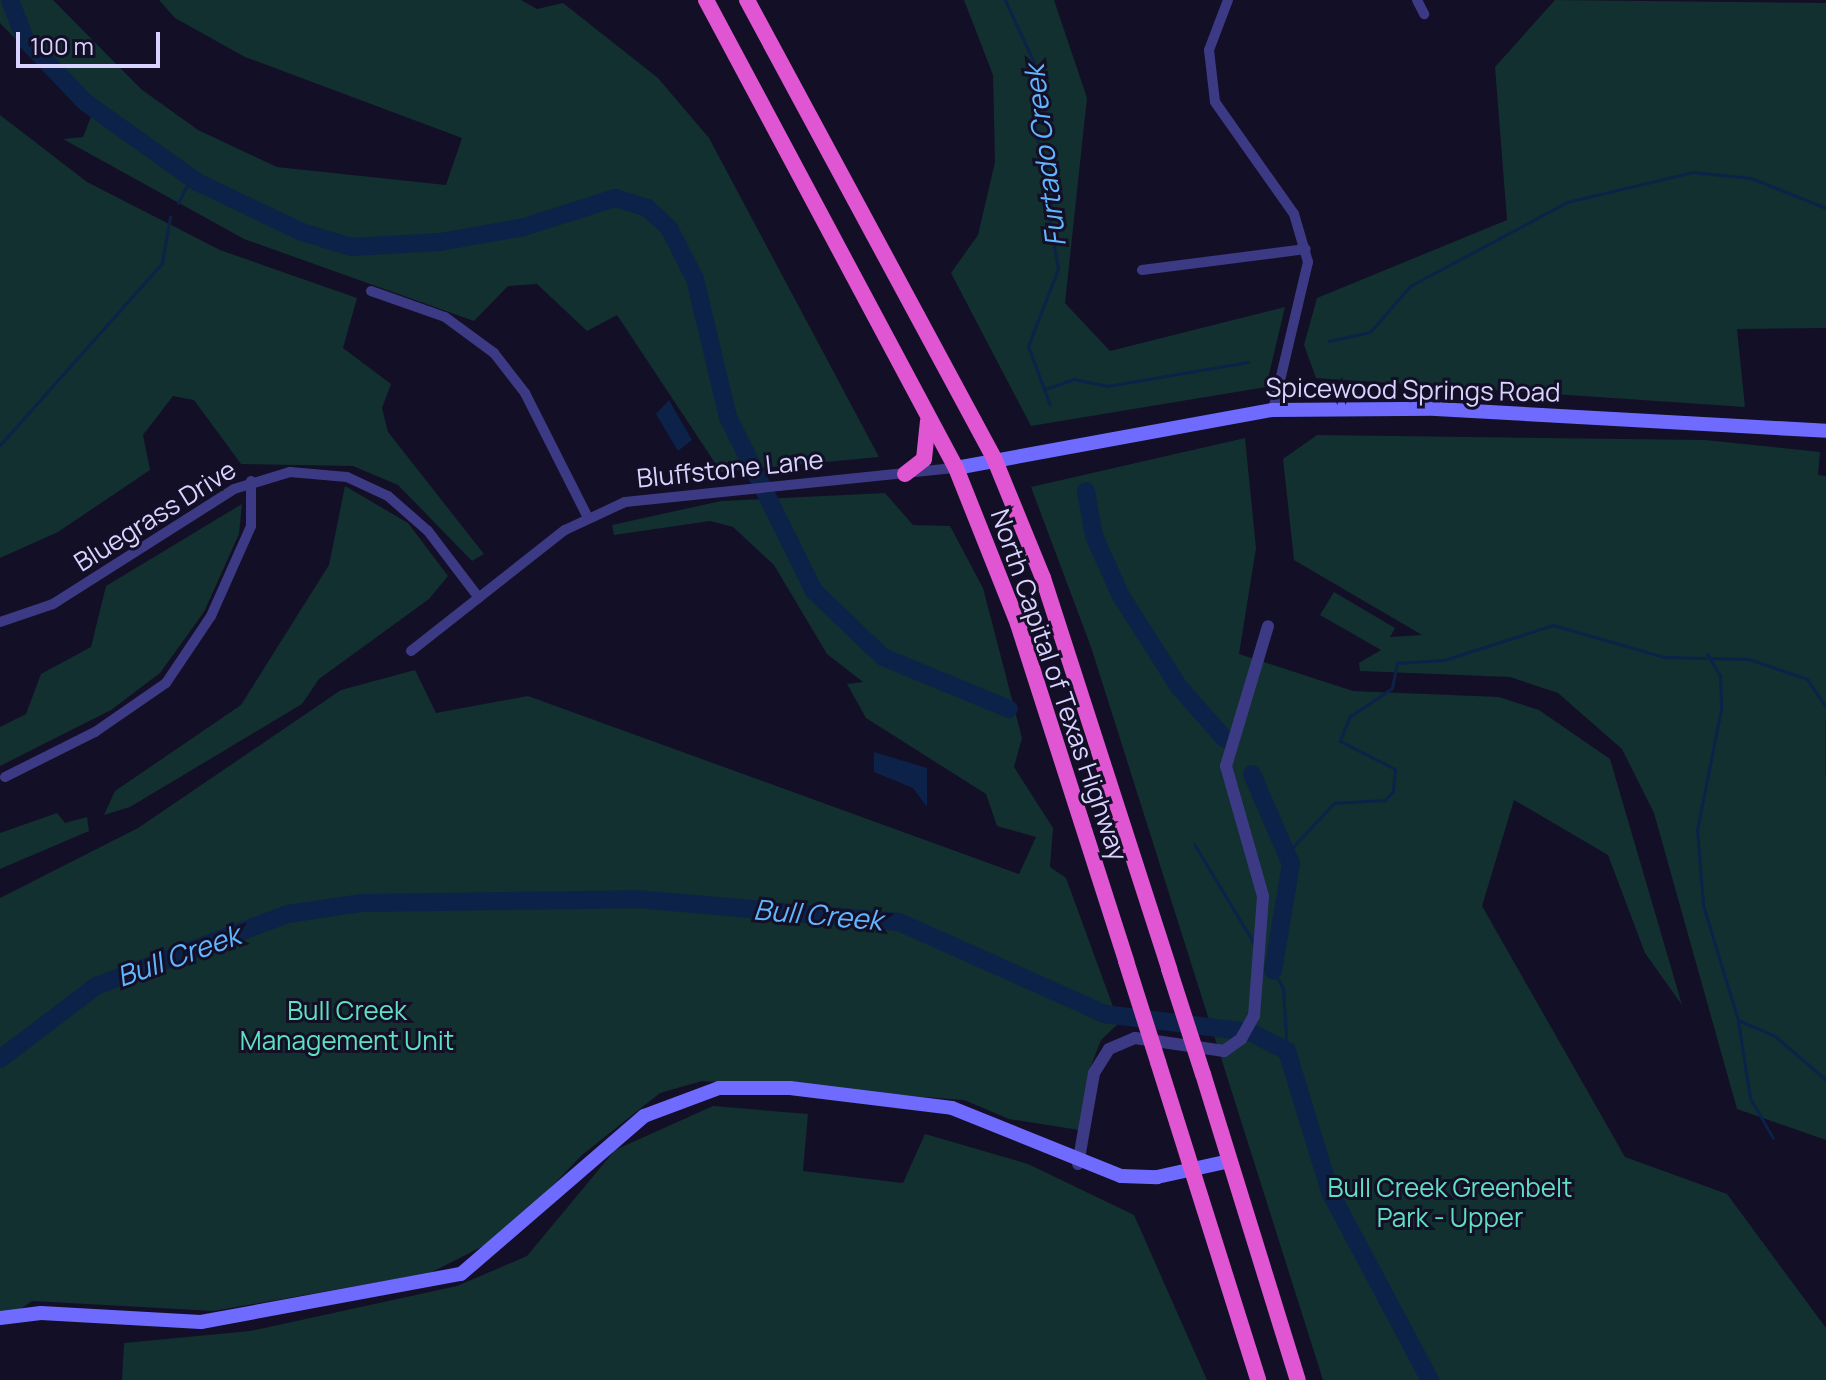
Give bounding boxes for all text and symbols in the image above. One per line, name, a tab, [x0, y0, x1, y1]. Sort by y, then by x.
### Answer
scale bar	[20, 16, 164, 66]
text: 100 m	[30, 29, 94, 62]
water label: Furtado Creek	[1016, 63, 1072, 249]
street label: Spicewood Springs Road	[1265, 372, 1561, 408]
street label: Bluffstone Lane	[635, 444, 825, 494]
street label: Bluegrass Drive	[68, 454, 242, 578]
street label: North Capital of Texas Highway	[984, 505, 1134, 865]
water label: Bull Creek	[752, 892, 884, 936]
water label: Bull Creek	[112, 917, 244, 993]
park label: Bull Creek Management Unit	[240, 995, 454, 1056]
park label: Bull Creek Greenbelt Park - Upper	[1328, 1172, 1572, 1234]

